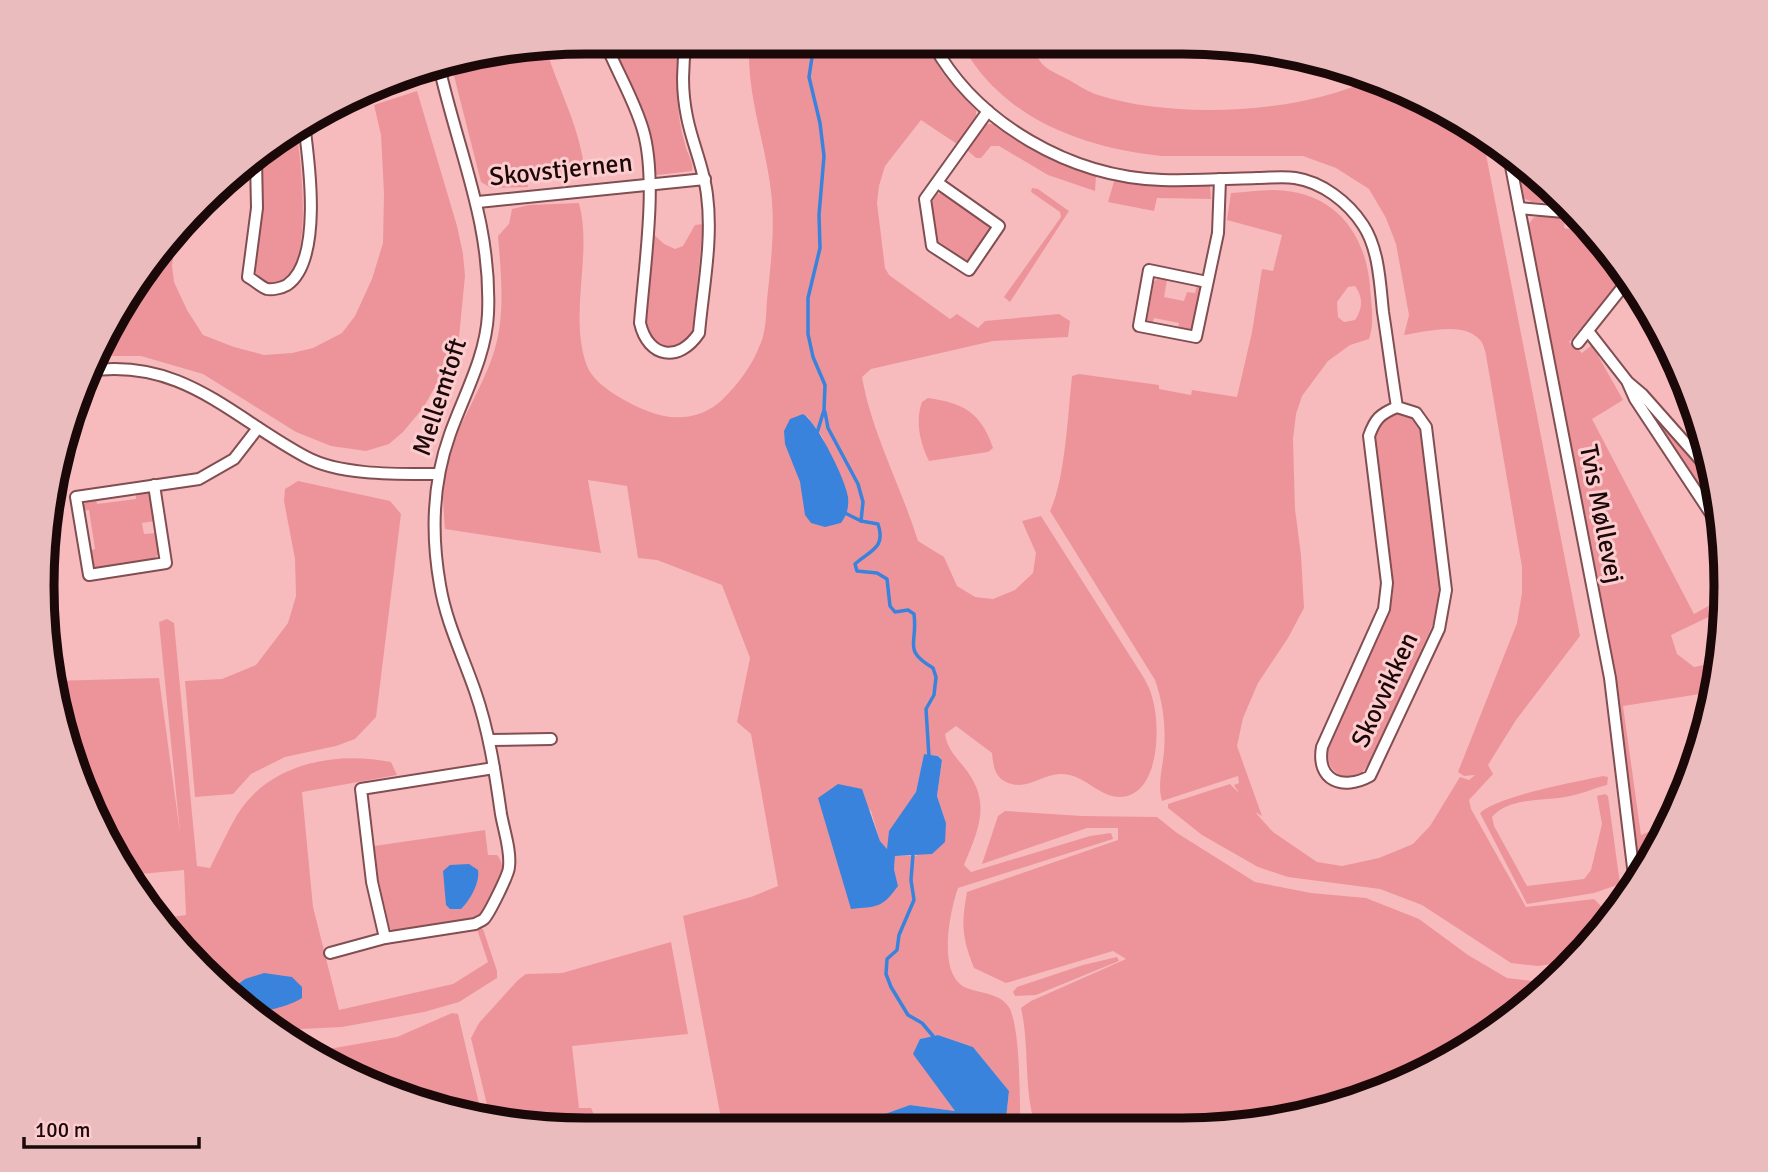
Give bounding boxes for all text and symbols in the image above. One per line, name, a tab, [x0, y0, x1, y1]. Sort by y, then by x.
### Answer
street label: Skovstjernen	[488, 147, 634, 193]
street label: Mellemtoft	[406, 334, 474, 460]
street label: Tvis Møllevej	[1572, 442, 1630, 586]
street label: Skovvikken	[1344, 627, 1426, 753]
scale bar	[24, 1106, 200, 1150]
text: 100 m	[35, 1117, 90, 1143]

